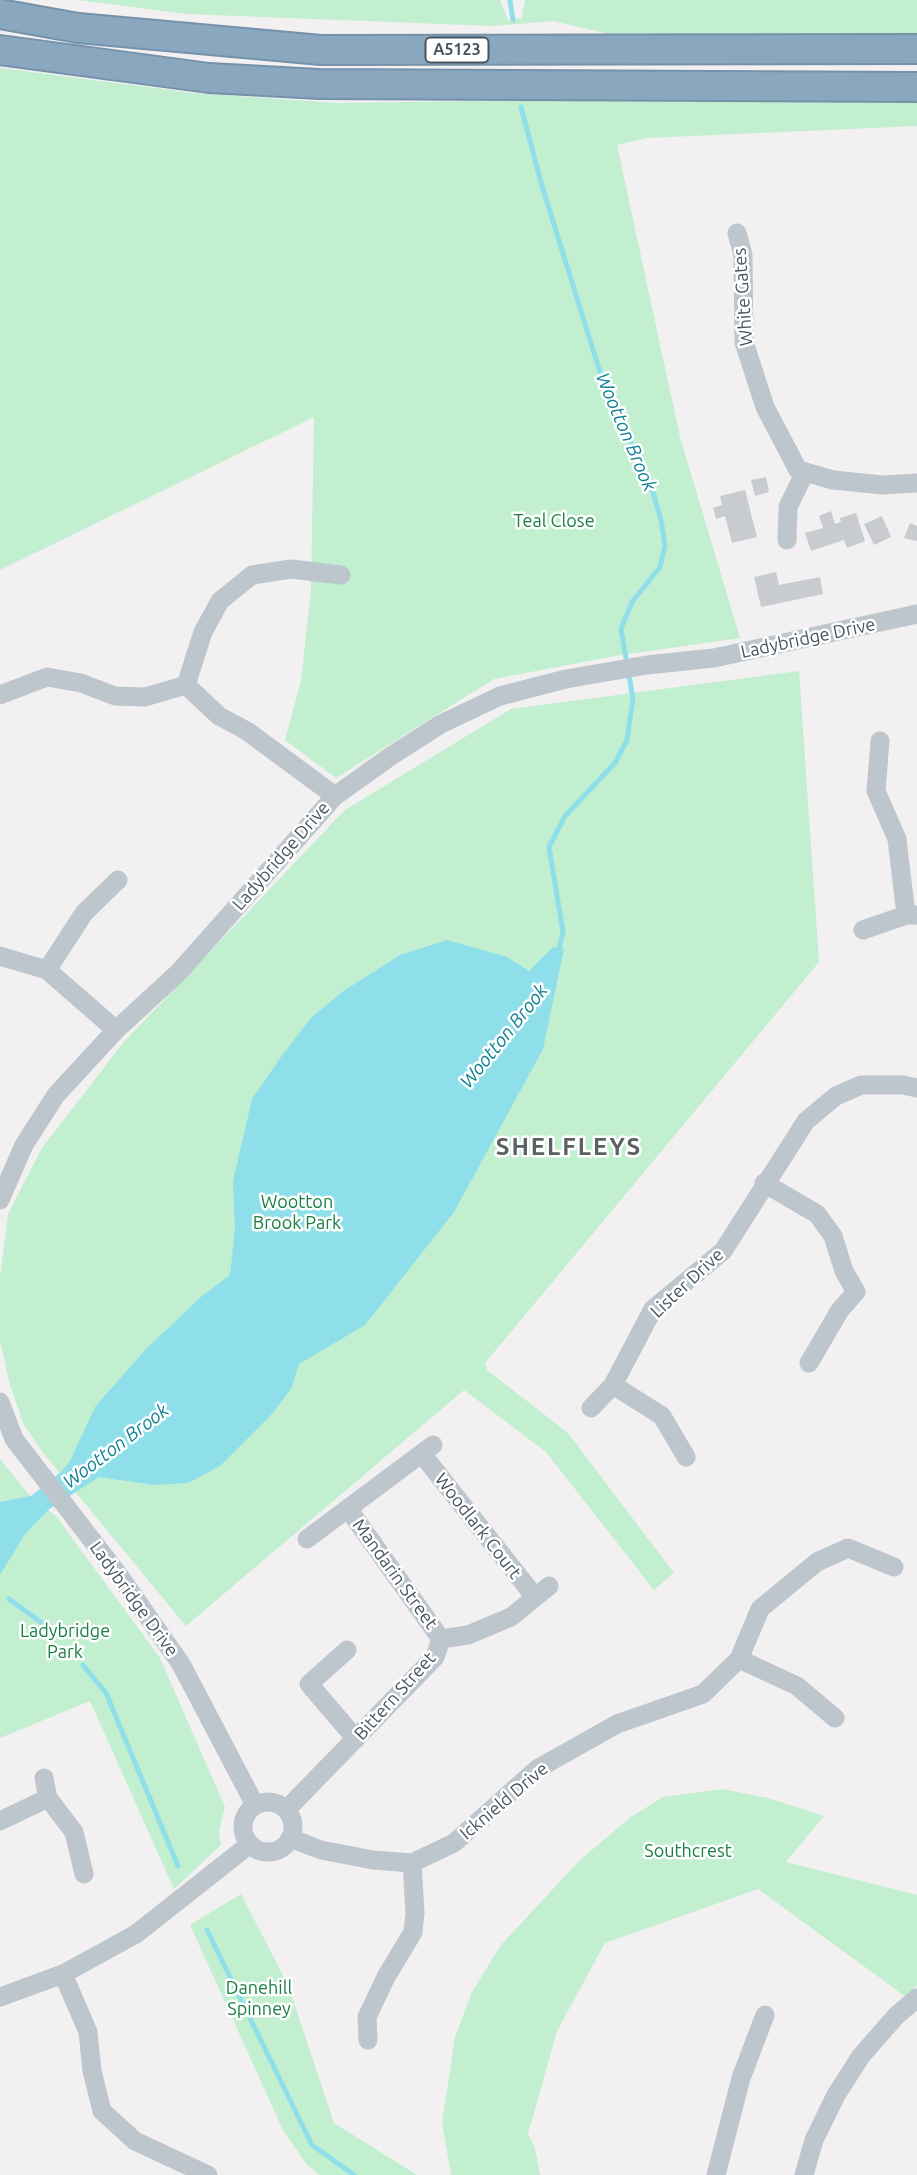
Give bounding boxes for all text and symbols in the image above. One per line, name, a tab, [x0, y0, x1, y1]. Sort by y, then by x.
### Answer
road number: A5123	[426, 38, 489, 62]
street label: White Gates	[729, 247, 757, 347]
water label: Wootton Brook	[591, 369, 661, 495]
park label: Teal Close	[513, 510, 595, 532]
street label: Ladybridge Drive	[739, 613, 877, 663]
street label: Ladybridge Drive	[228, 797, 334, 915]
water label: Wootton Brook	[455, 980, 553, 1092]
district label: SHELFLEYS	[497, 1133, 641, 1161]
park label: Wootton Brook Park	[253, 1191, 341, 1234]
street label: Lister Drive	[646, 1244, 728, 1322]
water label: Wootton Brook	[59, 1399, 173, 1493]
street label: Woodlark Court	[430, 1469, 526, 1583]
street label: Mandarin Street	[348, 1515, 442, 1633]
street label: Ladybridge Drive	[85, 1537, 183, 1661]
park label: Ladybridge Park	[20, 1620, 110, 1662]
street label: Bittern Street	[350, 1647, 440, 1745]
street label: Icknield Drive	[455, 1758, 553, 1844]
park label: Southcrest	[644, 1840, 732, 1862]
park label: Danehill Spinney	[226, 1977, 292, 2020]

